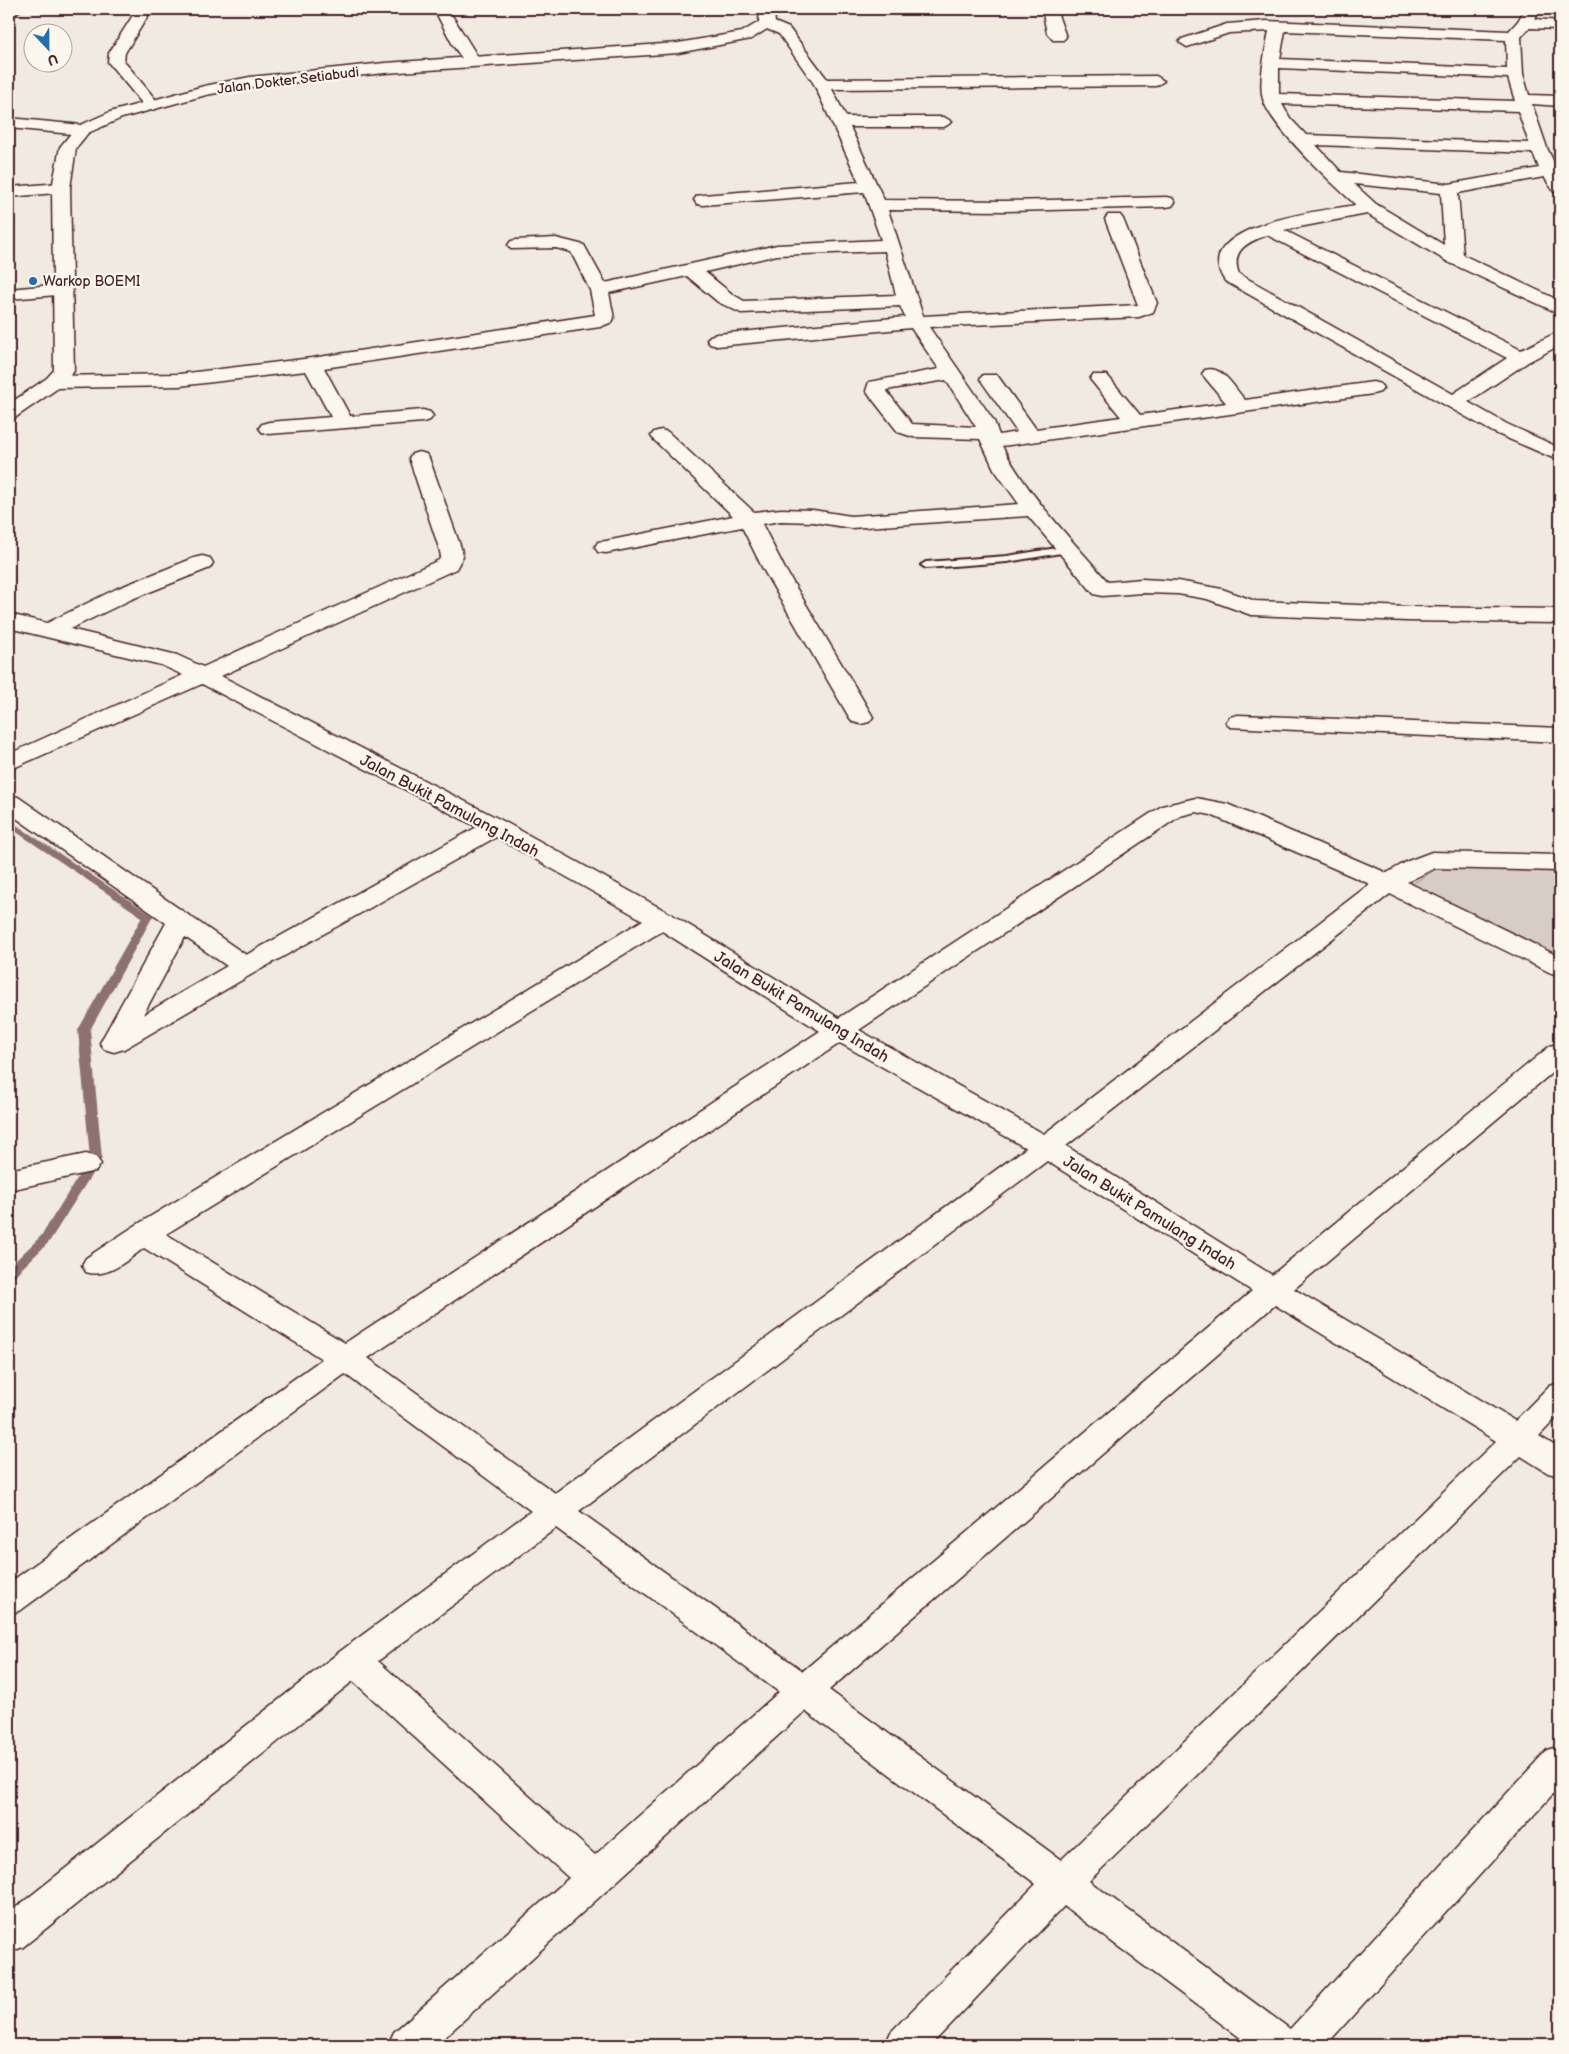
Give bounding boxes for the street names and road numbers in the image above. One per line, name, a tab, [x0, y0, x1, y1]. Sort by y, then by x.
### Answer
street label: Jalan Dokter Setiabudi	[216, 63, 360, 98]
street label: Jalan Bukit Pamulang Indah	[356, 751, 542, 862]
street label: Jalan Bukit Pamulang Indah	[710, 948, 892, 1067]
street label: Jalan Bukit Pamulang Indah	[1059, 1152, 1239, 1274]

